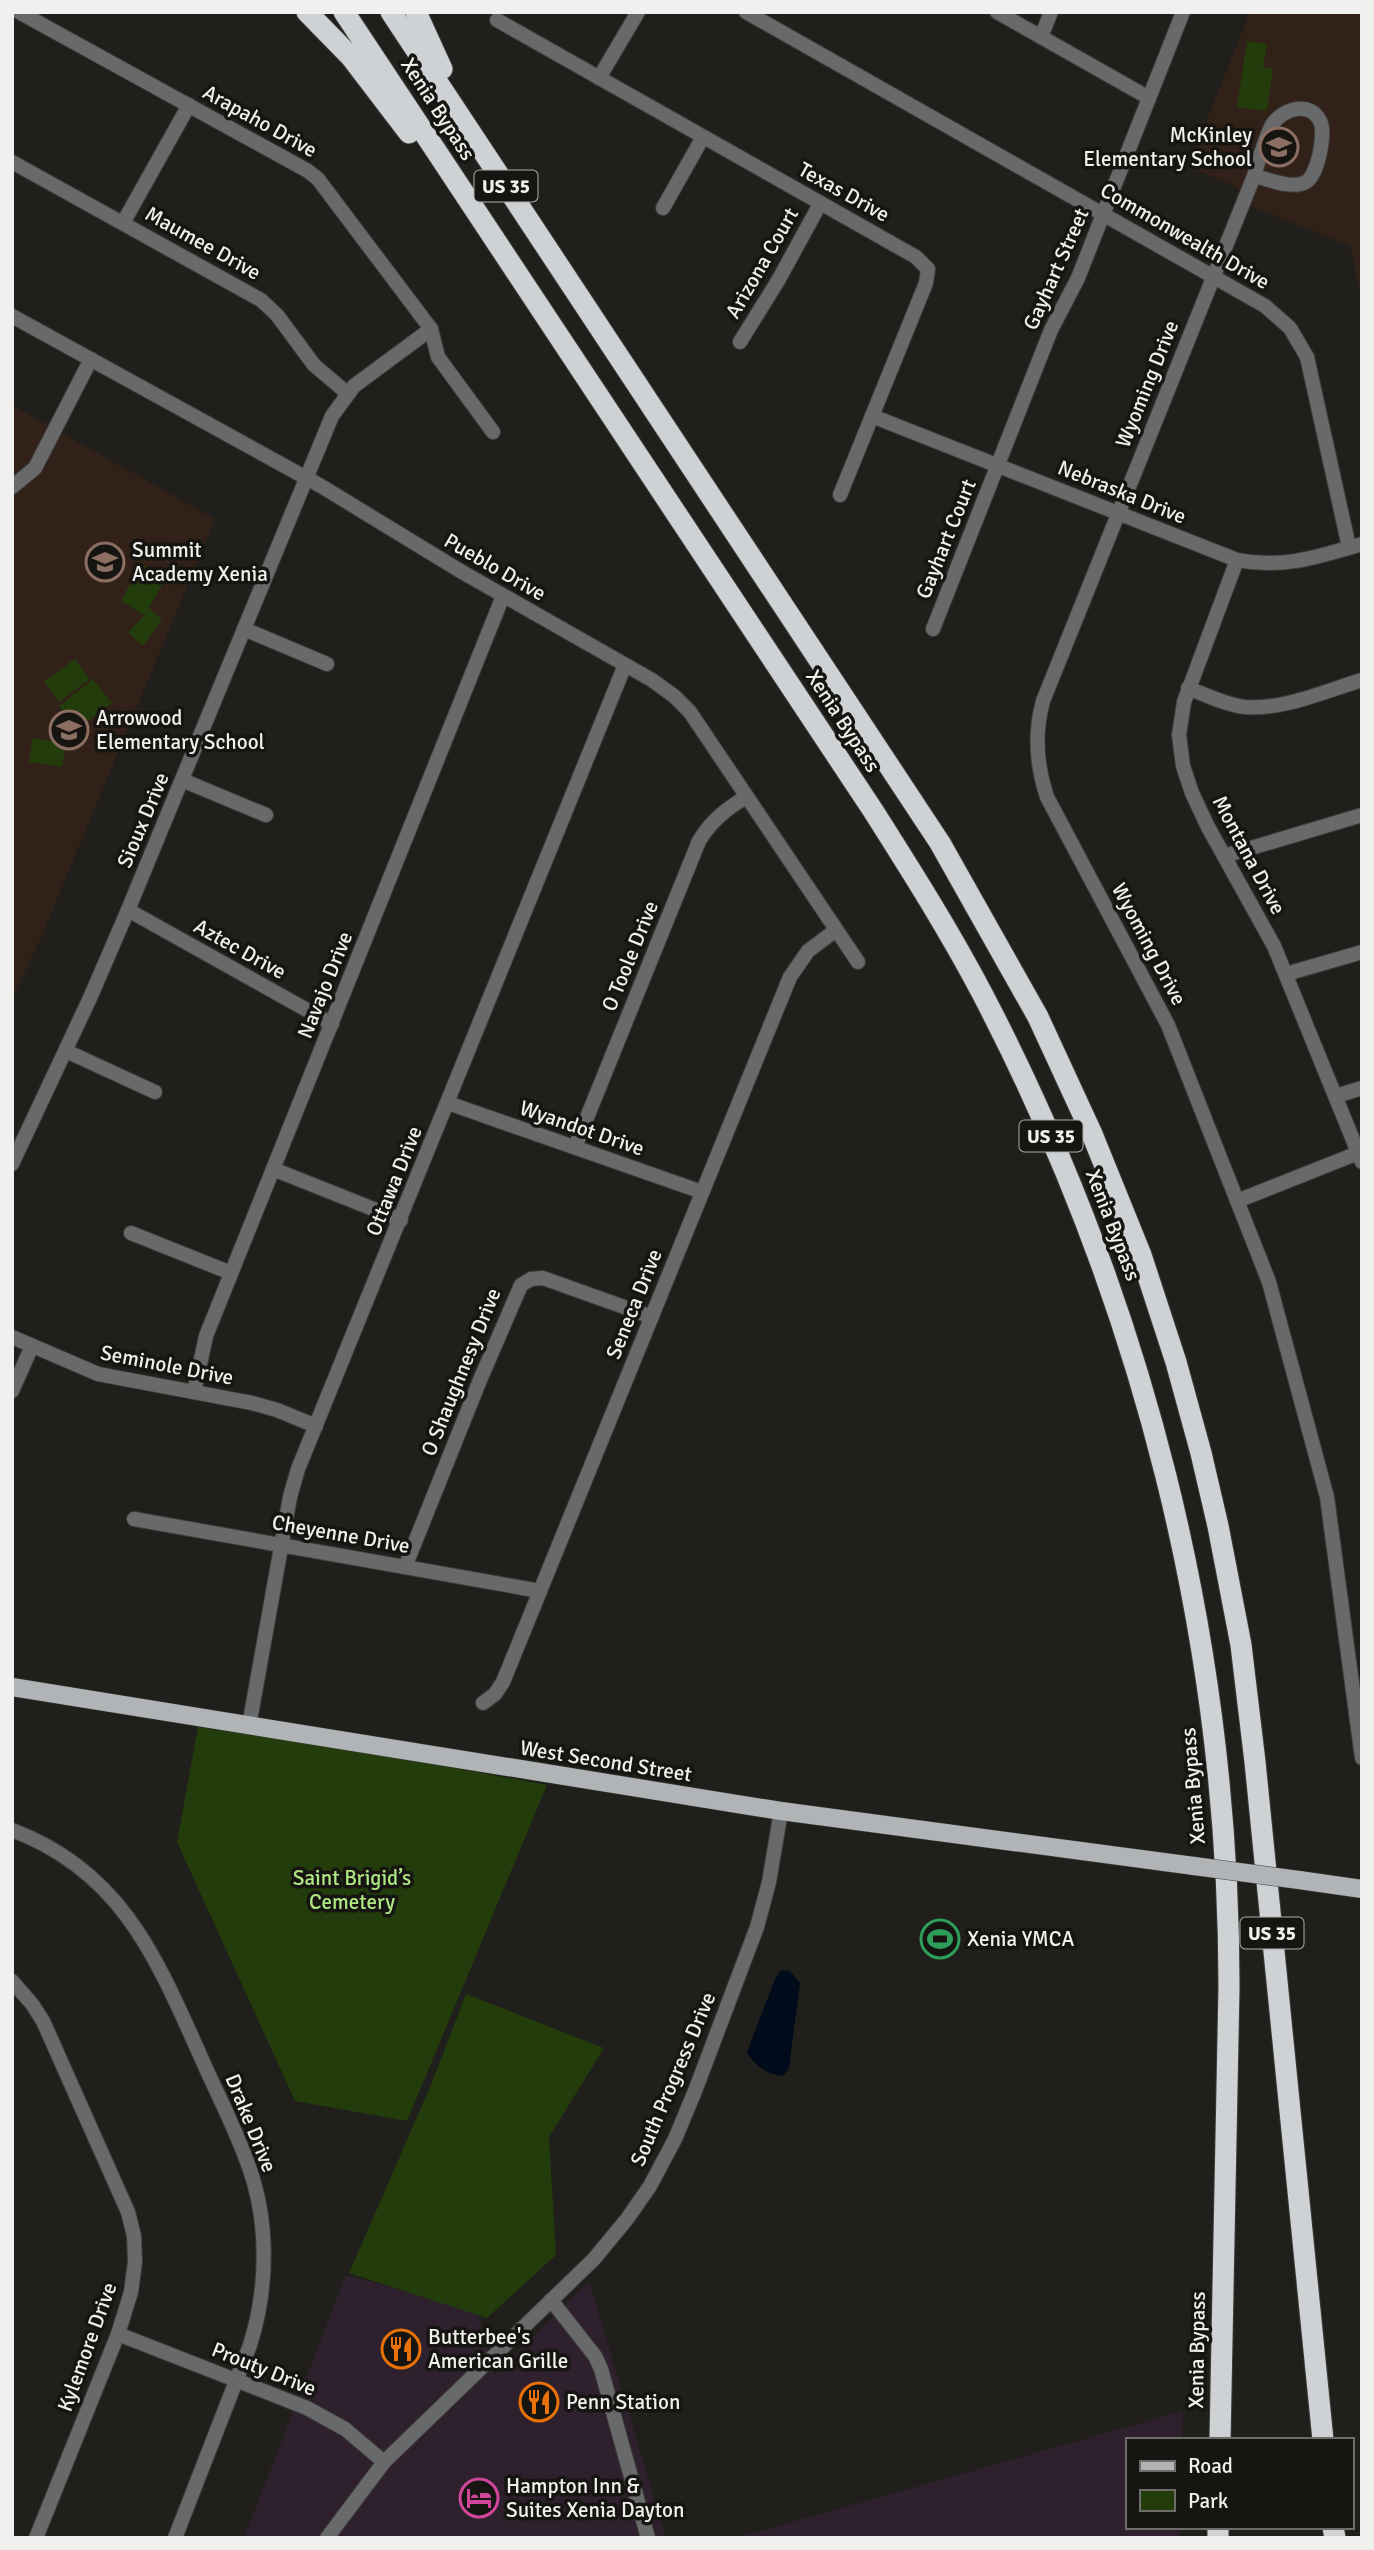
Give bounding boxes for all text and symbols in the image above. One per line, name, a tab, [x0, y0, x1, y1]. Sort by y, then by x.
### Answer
street label: Xenia Bypass	[395, 53, 481, 165]
street label: Arapaho Drive	[198, 79, 322, 163]
place label: McKinley Elementary School	[1083, 122, 1252, 172]
school or university icon: McKinley Elementary School	[1258, 126, 1300, 168]
street label: Texas Drive	[794, 156, 894, 228]
road number: US 35	[475, 170, 538, 202]
street label: Commonwealth Drive	[1096, 177, 1274, 295]
street label: Maumee Drive	[141, 200, 265, 286]
street label: Arizona Court	[720, 203, 804, 323]
street label: Gayhart Street	[1018, 204, 1094, 334]
street label: Wyoming Drive	[1110, 317, 1184, 451]
street label: Nebraska Drive	[1054, 454, 1190, 530]
street label: Gayhart Court	[910, 476, 982, 602]
street label: Pueblo Drive	[440, 527, 550, 607]
place label: Summit Academy Xenia	[132, 537, 268, 587]
school or university icon: Summit Academy Xenia	[84, 541, 126, 583]
street label: Xenia Bypass	[800, 665, 886, 777]
place label: Arrowood Elementary School	[96, 705, 265, 755]
school or university icon: Arrowood Elementary School	[48, 709, 90, 751]
street label: Sioux Drive	[111, 768, 175, 872]
street label: Montana Drive	[1207, 791, 1291, 919]
street label: Wyoming Drive	[1106, 878, 1192, 1010]
street label: O Toole Drive	[596, 897, 664, 1015]
street label: Aztec Drive	[189, 913, 291, 985]
street label: Navajo Drive	[292, 928, 358, 1042]
street label: Wyandot Drive	[516, 1095, 648, 1161]
road number: US 35	[1020, 1120, 1082, 1152]
street label: Ottawa Drive	[360, 1122, 428, 1240]
street label: Xenia Bypass	[1080, 1166, 1146, 1284]
street label: Seneca Drive	[600, 1245, 668, 1363]
street label: O Shaughnesy Drive	[415, 1284, 507, 1460]
street label: Seminole Drive	[98, 1339, 236, 1391]
street label: Cheyenne Drive	[270, 1509, 412, 1559]
street label: Xenia Bypass	[1175, 1726, 1211, 1846]
street label: West Second Street	[518, 1735, 694, 1787]
park label: Saint Brigid’s Cemetery	[293, 1865, 411, 1915]
sports icon: Xenia YMCA	[919, 1918, 961, 1960]
road number: US 35	[1240, 1918, 1304, 1949]
place label: Xenia YMCA	[967, 1926, 1074, 1952]
street label: South Progress Drive	[625, 1988, 721, 2170]
street label: Drake Drive	[219, 2070, 283, 2176]
street label: Kylemore Drive	[52, 2279, 122, 2415]
street label: Xenia Bypass	[1183, 2291, 1211, 2409]
place label: Butterbee's American Grille	[428, 2324, 568, 2374]
restaurant icon: Butterbee's American Grille	[380, 2328, 422, 2370]
street label: Prouty Drive	[208, 2336, 320, 2402]
restaurant icon: Penn Station	[518, 2381, 560, 2423]
place label: Penn Station	[566, 2389, 680, 2415]
legend	[1126, 2438, 1353, 2529]
text: Road	[1188, 2453, 1233, 2479]
place label: Hampton Inn & Suites Xenia Dayton	[506, 2473, 684, 2523]
hotel icon: Hampton Inn & Suites Xenia Dayton	[458, 2477, 500, 2519]
text: Park	[1188, 2488, 1229, 2514]

